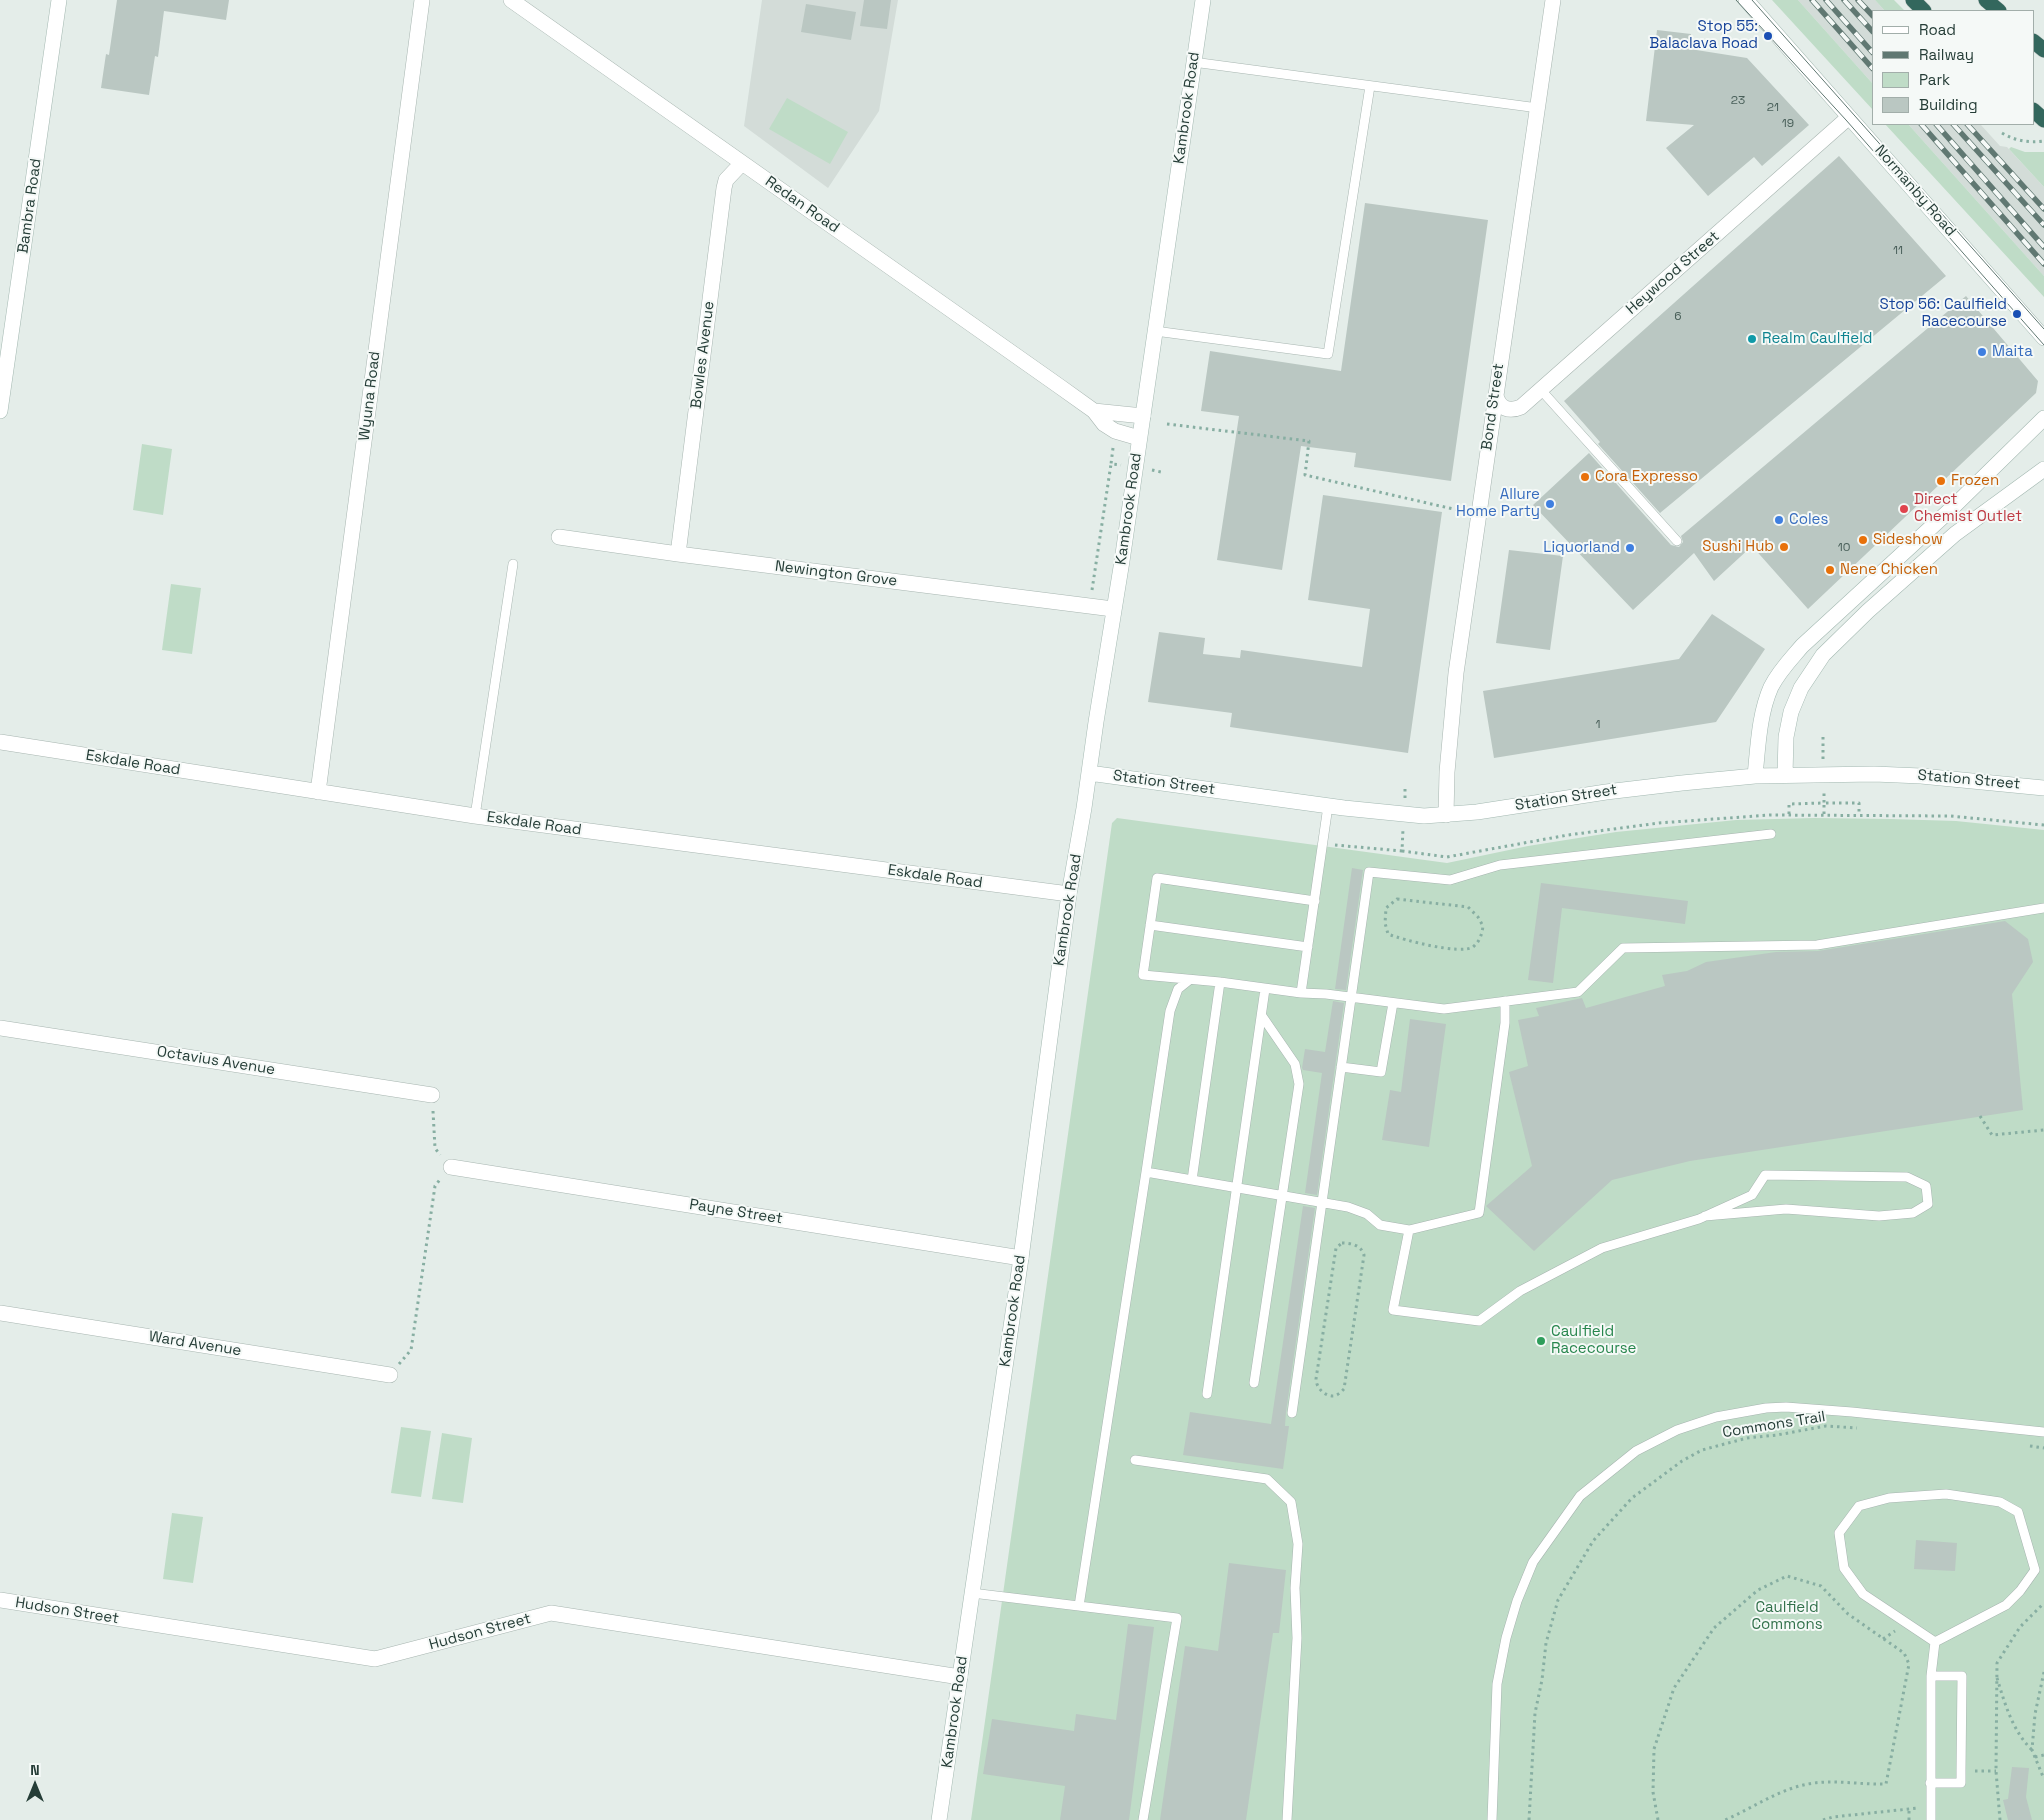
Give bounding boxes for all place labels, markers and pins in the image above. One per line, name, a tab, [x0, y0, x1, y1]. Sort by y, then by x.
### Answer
place label: Stop 55: Balaclava Road	[1649, 18, 1758, 53]
marker: Stop 55: Balaclava Road	[1762, 30, 1774, 42]
place label: Stop 56: Caulfield Racecourse	[1879, 296, 2007, 331]
marker: Stop 56: Caulfield Racecourse	[2011, 308, 2023, 320]
place label: Realm Caulfield	[1762, 330, 1872, 348]
marker: Realm Caulfield	[1746, 333, 1758, 345]
place label: Maita	[1992, 343, 2033, 361]
marker: Maita	[1976, 346, 1988, 358]
place label: Cora Expresso	[1595, 468, 1698, 486]
marker: Cora Expresso	[1579, 471, 1591, 483]
place label: Frozen	[1951, 472, 1999, 490]
marker: Frozen	[1935, 475, 1947, 487]
place label: Allure Home Party	[1456, 486, 1540, 521]
place label: Direct Chemist Outlet	[1914, 491, 2022, 526]
marker: Allure Home Party	[1544, 498, 1556, 510]
marker: Direct Chemist Outlet	[1898, 503, 1910, 515]
place label: Coles	[1789, 511, 1828, 529]
marker: Coles	[1773, 514, 1785, 526]
place label: Sideshow	[1873, 531, 1943, 549]
marker: Sideshow	[1857, 534, 1869, 546]
place label: Sushi Hub	[1702, 538, 1774, 556]
place label: Liquorland	[1543, 539, 1620, 557]
marker: Sushi Hub	[1778, 541, 1790, 553]
marker: Liquorland	[1624, 542, 1636, 554]
place label: Nene Chicken	[1840, 561, 1938, 579]
marker: Nene Chicken	[1824, 564, 1836, 576]
place label: Caulfield Racecourse	[1551, 1323, 1636, 1358]
marker: Caulfield Racecourse	[1535, 1335, 1547, 1347]

